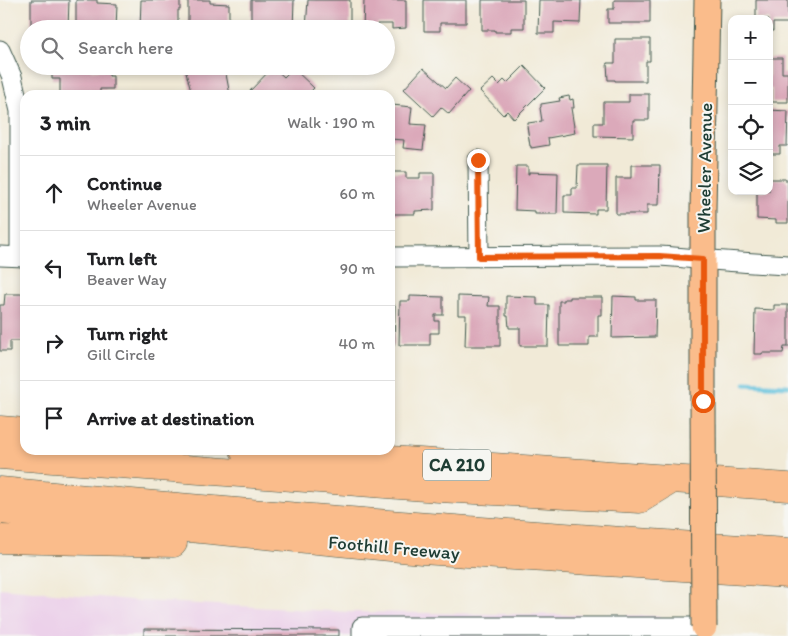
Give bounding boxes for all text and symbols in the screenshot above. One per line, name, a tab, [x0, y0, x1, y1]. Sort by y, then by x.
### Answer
map controls	[728, 15, 773, 195]
button: +	[728, 15, 773, 60]
search box	[20, 20, 395, 75]
icon: search	[38, 34, 66, 62]
text: Search here	[78, 36, 173, 59]
button: −	[728, 60, 773, 105]
street label: Wheeler Avenue	[692, 103, 717, 233]
button: locate	[728, 105, 773, 150]
text: 3 min	[40, 110, 90, 135]
text: Walk · 190 m	[287, 113, 375, 132]
route end	[467, 149, 490, 172]
button: layers	[728, 150, 773, 195]
text: Continue	[87, 172, 162, 195]
icon: ahead	[40, 179, 68, 207]
text: 60 m	[340, 184, 375, 203]
text: Wheeler Avenue	[87, 195, 197, 214]
text: Turn left	[87, 247, 157, 270]
icon: left	[40, 254, 68, 282]
text: 90 m	[340, 259, 375, 278]
text: Beaver Way	[87, 270, 167, 289]
text: Turn right	[87, 322, 168, 345]
icon: right	[40, 329, 68, 357]
text: 40 m	[338, 334, 375, 353]
text: Gill Circle	[87, 345, 155, 364]
route start	[692, 390, 715, 413]
icon: arrive	[40, 404, 68, 432]
text: Arrive at destination	[87, 407, 254, 430]
road number: CA 210	[423, 450, 491, 480]
street label: Foothill Freeway	[327, 530, 461, 565]

